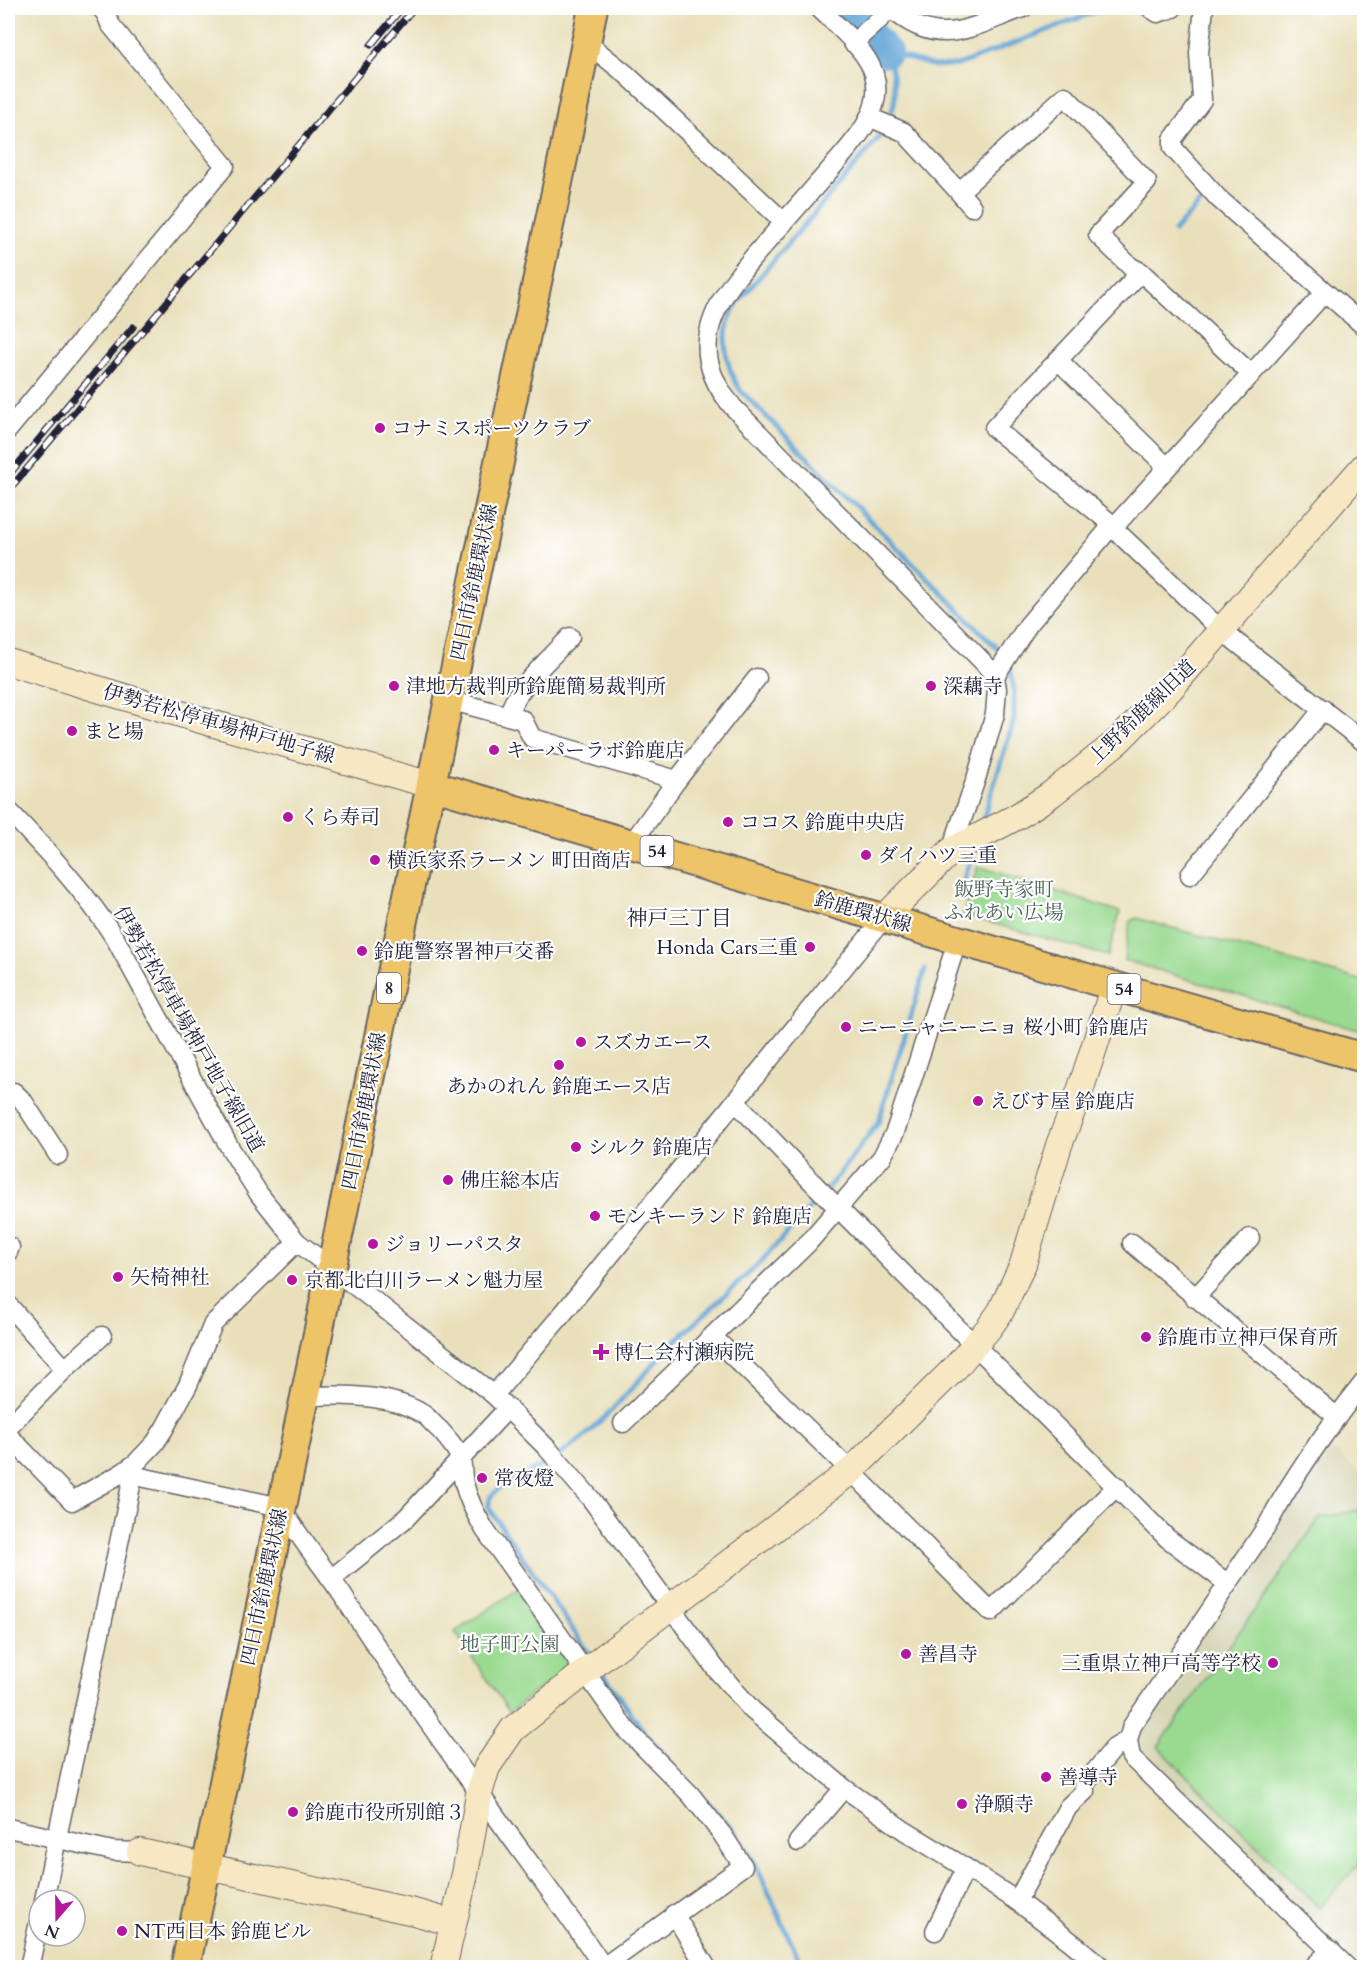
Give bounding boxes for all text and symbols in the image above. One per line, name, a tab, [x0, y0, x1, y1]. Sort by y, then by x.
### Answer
place label: コナミスポーツクラブ	[392, 415, 591, 442]
marker: コナミスポーツクラブ	[373, 421, 387, 435]
street label: 四日市鈴鹿環状線	[444, 501, 504, 663]
street label: 上野鈴鹿線旧道	[1082, 654, 1202, 770]
place label: 津地方裁判所鈴鹿簡易裁判所	[406, 673, 666, 700]
place label: 深藕寺	[943, 673, 1003, 700]
street label: 伊勢若松停車場神戸地子線	[100, 678, 338, 770]
marker: 津地方裁判所鈴鹿簡易裁判所	[387, 679, 401, 693]
marker: 深藕寺	[924, 679, 938, 693]
place label: まと場	[84, 718, 144, 745]
marker: まと場	[65, 724, 79, 738]
place label: キーパーラボ鈴鹿店	[506, 737, 685, 764]
marker: キーパーラボ鈴鹿店	[487, 743, 501, 757]
place label: くら寿司	[300, 804, 380, 831]
place label: ココス 鈴鹿中央店	[740, 809, 905, 836]
marker: くら寿司	[281, 810, 295, 824]
marker: ココス 鈴鹿中央店	[721, 815, 735, 829]
road number: 54	[640, 836, 674, 866]
place label: ダイハツ三重	[878, 842, 997, 869]
place label: 横浜家系ラーメン 町田商店	[387, 847, 631, 874]
marker: ダイハツ三重	[859, 848, 873, 862]
marker: 横浜家系ラーメン 町田商店	[368, 853, 382, 867]
park label: 飯野寺家町 ふれあい広場	[944, 876, 1064, 926]
street label: 鈴鹿環状線	[811, 885, 915, 939]
street label: 伊勢若松停車場神戸地子線旧道	[107, 901, 271, 1157]
district label: 神戸三丁目	[627, 904, 732, 933]
place label: Honda Cars三重	[657, 934, 798, 961]
place label: 鈴鹿警察署神戸交番	[374, 938, 554, 965]
marker: Honda Cars三重	[803, 940, 817, 954]
marker: 鈴鹿警察署神戸交番	[355, 944, 369, 958]
road number: 8	[377, 973, 401, 1003]
road number: 54	[1108, 974, 1140, 1004]
place label: ニーニャニーニョ 桜小町 鈴鹿店	[858, 1014, 1149, 1041]
marker: ニーニャニーニョ 桜小町 鈴鹿店	[839, 1020, 853, 1034]
place label: スズカエース	[593, 1029, 712, 1056]
street label: 四日市鈴鹿環状線	[335, 1030, 393, 1192]
marker: スズカエース	[574, 1035, 588, 1049]
marker: あかのれん 鈴鹿エース店	[552, 1058, 566, 1072]
place label: あかのれん 鈴鹿エース店	[447, 1073, 671, 1100]
place label: えびす屋 鈴鹿店	[990, 1088, 1135, 1115]
marker: えびす屋 鈴鹿店	[971, 1094, 985, 1108]
place label: シルク 鈴鹿店	[588, 1134, 712, 1161]
marker: シルク 鈴鹿店	[569, 1140, 583, 1154]
place label: 佛庄総本店	[460, 1167, 560, 1194]
marker: 佛庄総本店	[441, 1173, 455, 1187]
place label: モンキーランド 鈴鹿店	[607, 1203, 812, 1230]
marker: モンキーランド 鈴鹿店	[588, 1209, 602, 1223]
place label: ジョリーパスタ	[385, 1231, 524, 1258]
marker: ジョリーパスタ	[366, 1237, 380, 1251]
place label: 矢椅神社	[130, 1264, 210, 1291]
place label: 京都北白川ラーメン魁力屋	[304, 1267, 543, 1294]
marker: 矢椅神社	[111, 1270, 125, 1284]
marker: 京都北白川ラーメン魁力屋	[285, 1273, 299, 1287]
place label: 鈴鹿市立神戸保育所	[1158, 1324, 1338, 1351]
marker: 鈴鹿市立神戸保育所	[1139, 1330, 1153, 1344]
place label: 博仁会村瀬病院	[614, 1339, 754, 1366]
marker: 博仁会村瀬病院	[592, 1343, 610, 1361]
place label: 常夜燈	[494, 1465, 554, 1492]
marker: 常夜燈	[475, 1471, 489, 1485]
street label: 四日市鈴鹿環状線	[234, 1506, 294, 1668]
park label: 地子町公園	[460, 1631, 560, 1658]
place label: 善昌寺	[918, 1641, 978, 1668]
marker: 善昌寺	[899, 1647, 913, 1661]
place label: 三重県立神戸高等学校	[1061, 1650, 1261, 1677]
marker: 三重県立神戸高等学校	[1266, 1656, 1280, 1670]
place label: 善導寺	[1058, 1764, 1118, 1791]
marker: 善導寺	[1039, 1770, 1053, 1784]
place label: 浄願寺	[974, 1791, 1034, 1818]
marker: 浄願寺	[955, 1797, 969, 1811]
place label: 鈴鹿市役所別館３	[305, 1799, 465, 1826]
marker: 鈴鹿市役所別館３	[286, 1805, 300, 1819]
north arrow	[27, 1888, 87, 1948]
text: N	[42, 1918, 63, 1944]
place label: NT西日本 鈴鹿ビル	[134, 1918, 311, 1945]
marker: NT西日本 鈴鹿ビル	[115, 1924, 129, 1938]

